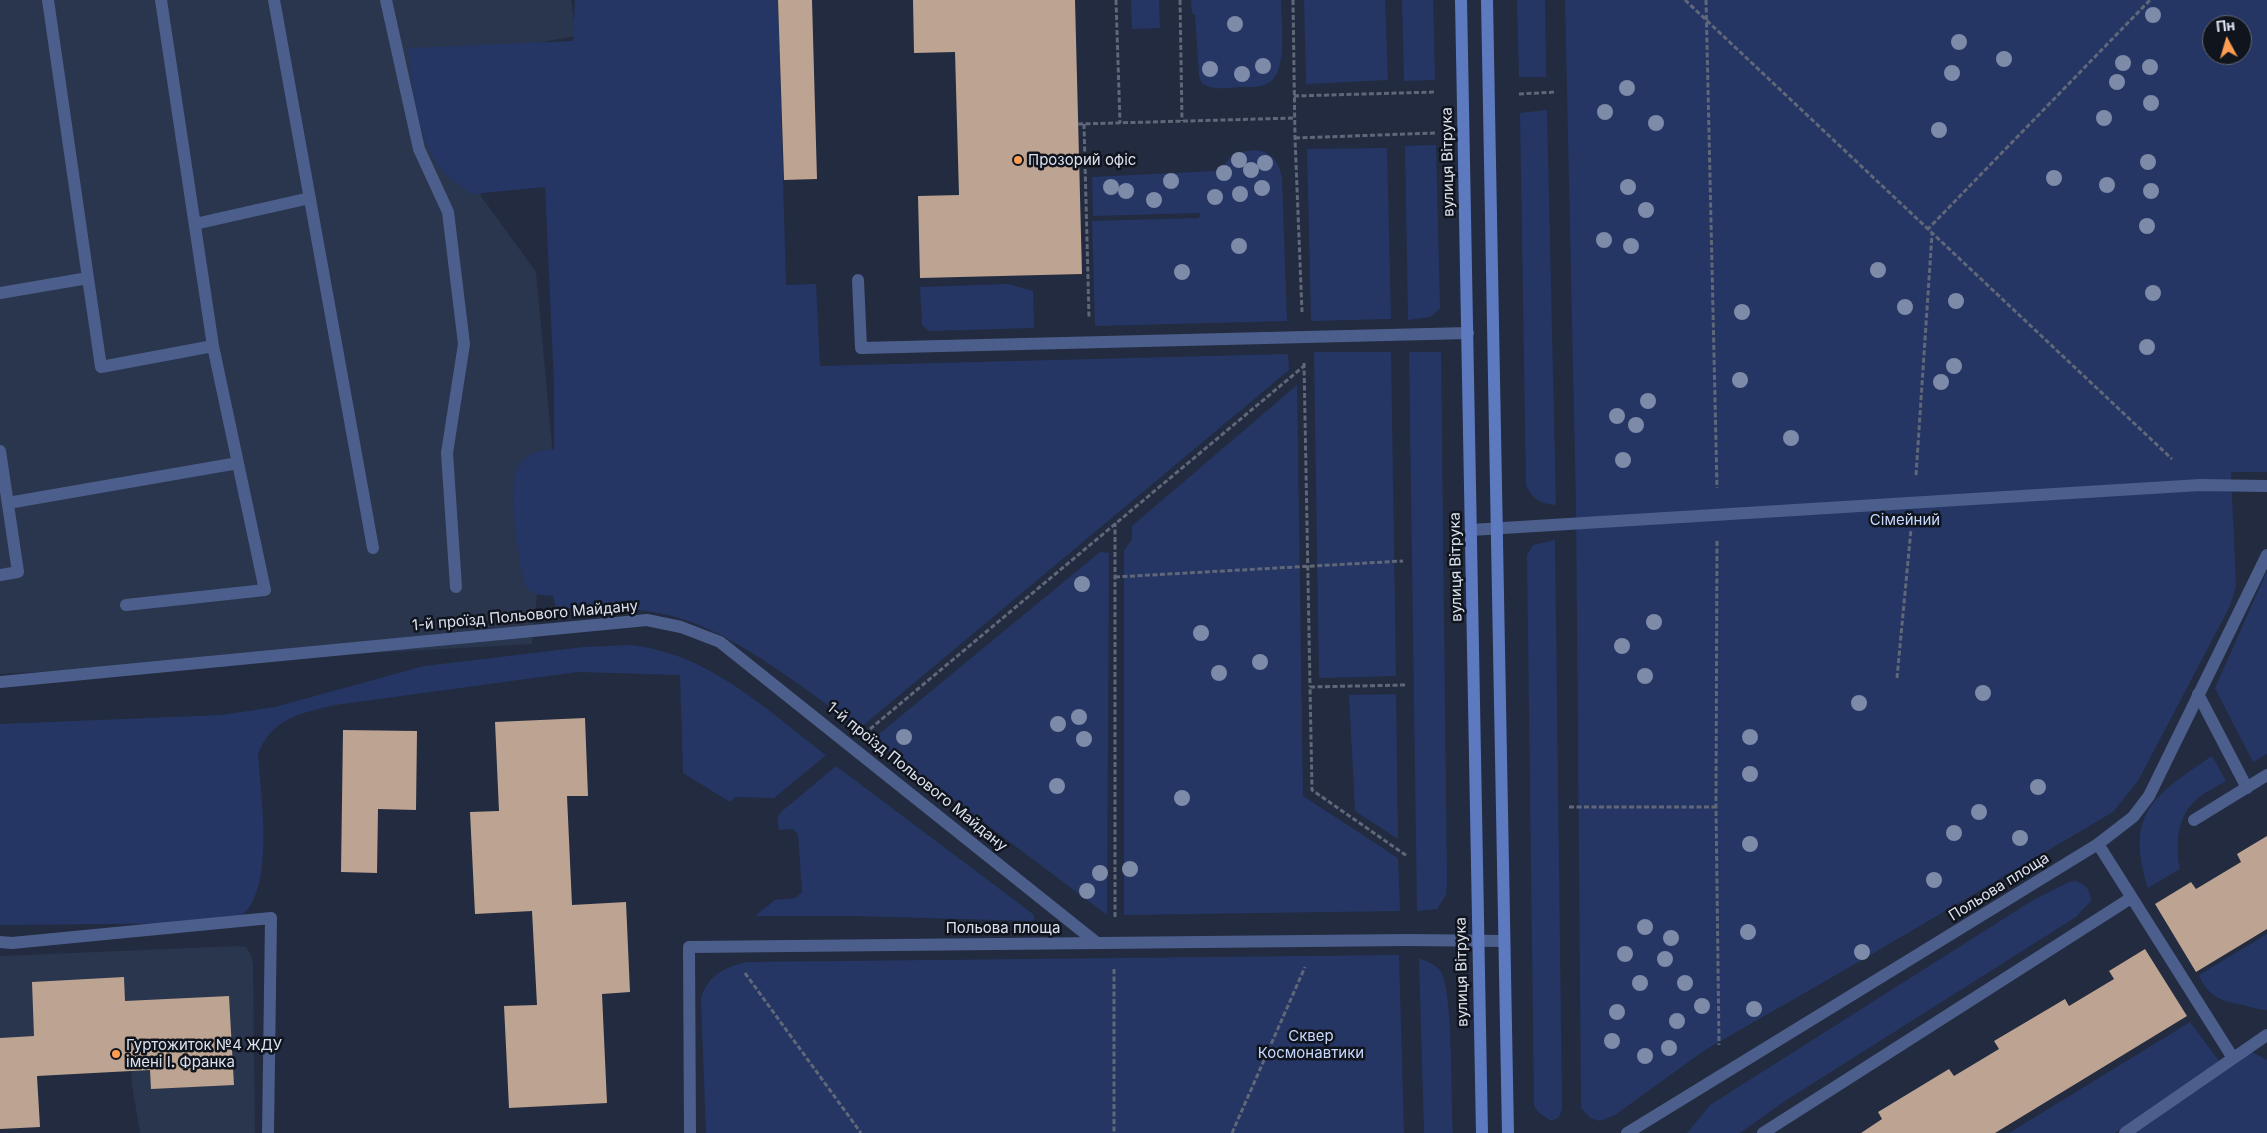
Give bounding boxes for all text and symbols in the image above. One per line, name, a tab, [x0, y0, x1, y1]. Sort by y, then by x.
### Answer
north arrow	[2202, 15, 2252, 65]
text: Пн	[2215, 16, 2236, 35]
street label: вулиця Вітрука	[1438, 107, 1458, 217]
place label: Прозорий офіс	[1028, 151, 1136, 169]
marker: Прозорий офіс	[1012, 154, 1024, 166]
park label: Сімейний	[1870, 511, 1940, 529]
street label: вулиця Вітрука	[1446, 512, 1466, 622]
street label: 1-й проїзд Польового Майдану	[411, 597, 639, 635]
street label: 1-й проїзд Польового Майдану	[823, 699, 1011, 855]
street label: Польова площа	[1946, 849, 2052, 925]
street label: вулиця Вітрука	[1452, 917, 1472, 1027]
street label: Польова площа	[946, 919, 1060, 937]
park label: Сквер Космонавтики	[1258, 1027, 1364, 1062]
place label: Гуртожиток №4 ЖДУ імені І. Франка	[126, 1036, 282, 1071]
marker: Гуртожиток №4 ЖДУ імені І. Франка	[110, 1048, 122, 1060]

